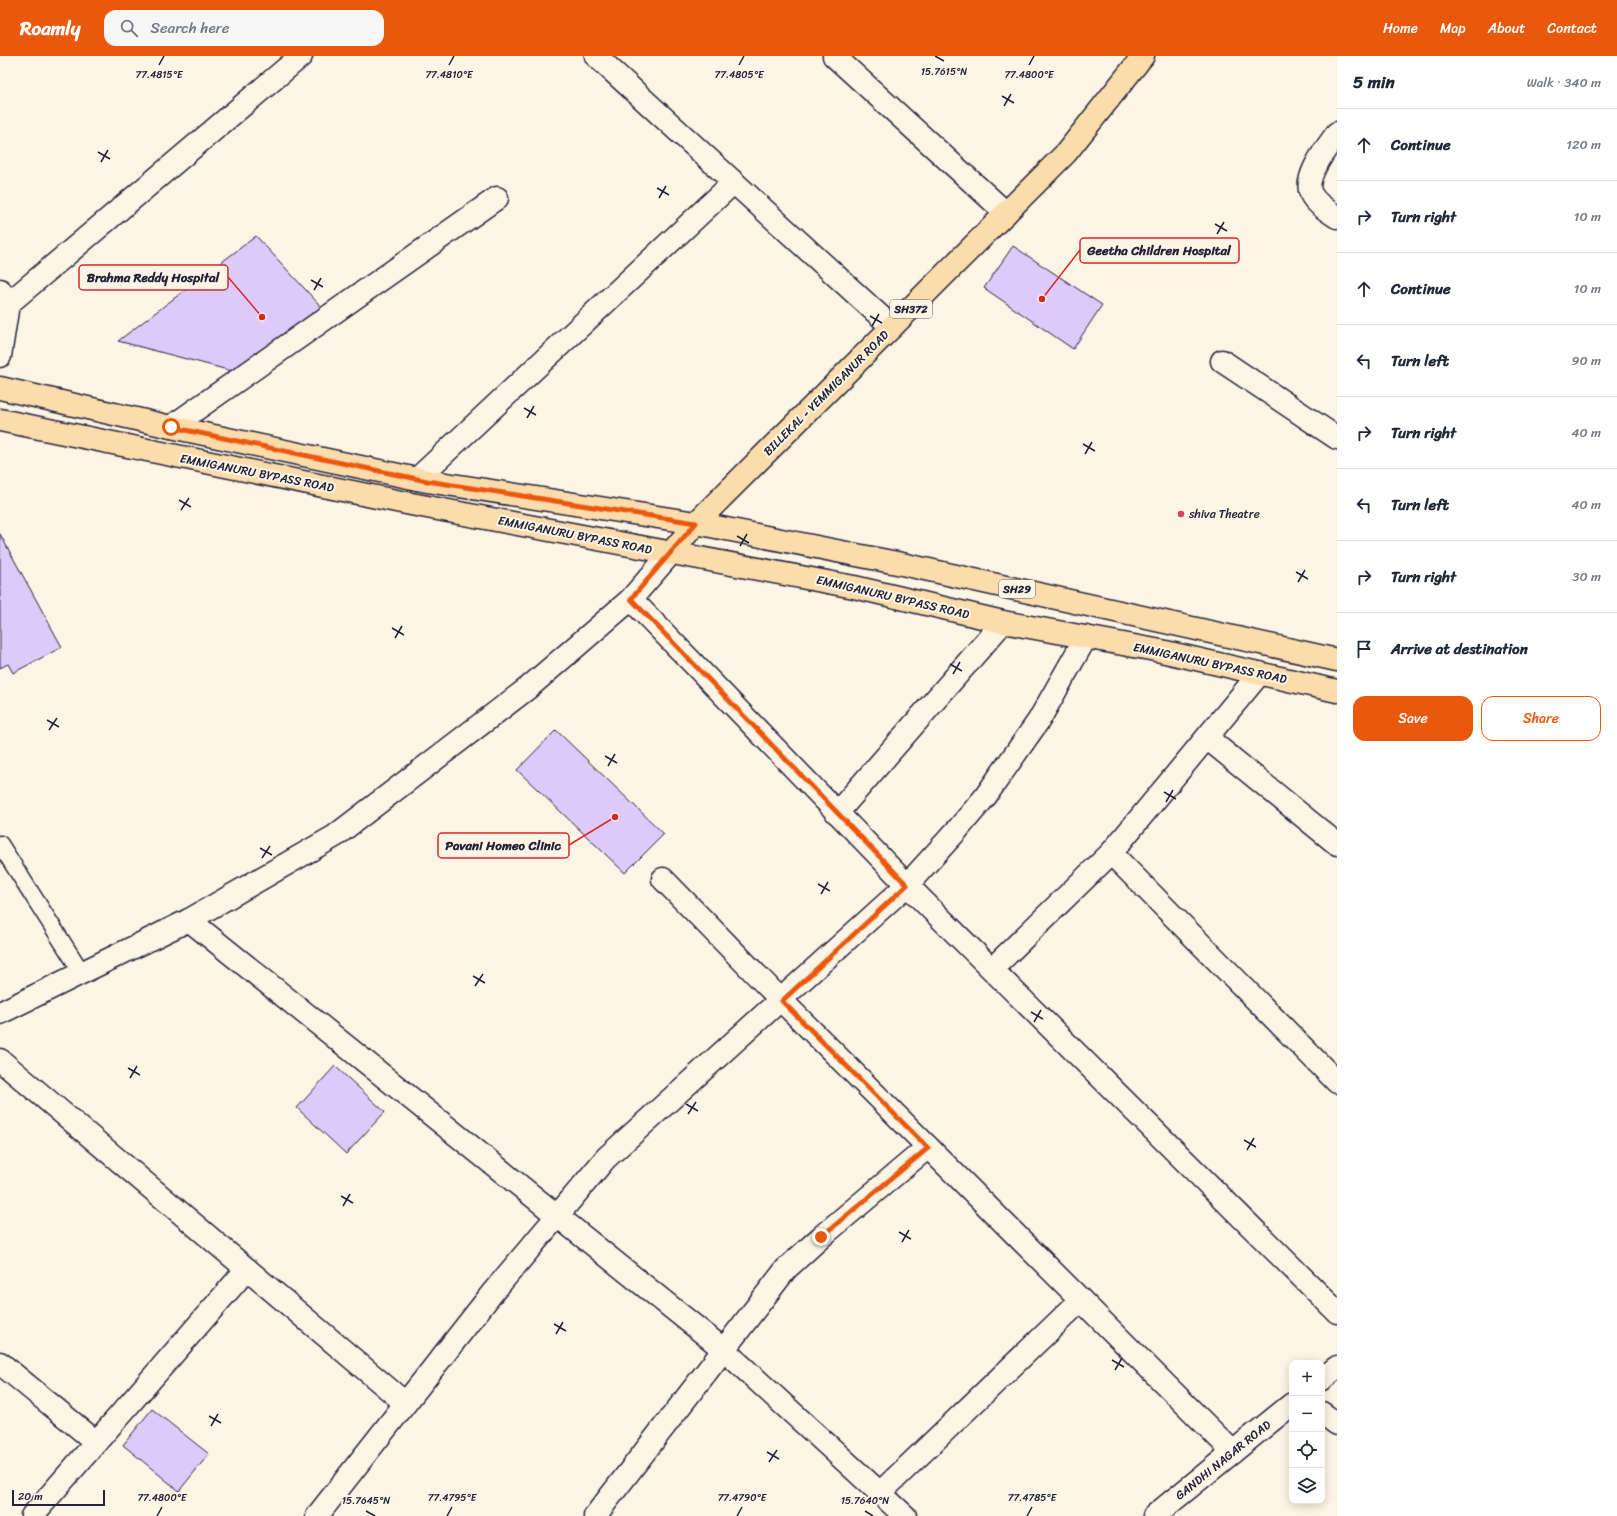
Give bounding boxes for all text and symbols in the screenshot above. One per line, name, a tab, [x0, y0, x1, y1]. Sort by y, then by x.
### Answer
search box	[104, 10, 384, 46]
text: Roamly	[20, 12, 80, 45]
text: Search here	[150, 15, 229, 41]
text: Home	[1383, 16, 1418, 41]
text: Map	[1440, 16, 1466, 41]
text: About	[1488, 16, 1525, 41]
text: Contact	[1547, 16, 1597, 41]
icon: search	[118, 17, 140, 39]
text: 15.7615°N	[921, 63, 967, 81]
text: 77.4815°E	[136, 66, 184, 84]
text: 77.4810°E	[425, 66, 474, 84]
text: 77.4805°E	[715, 66, 765, 84]
text: 77.4800°E	[1004, 66, 1055, 84]
text: 5 min	[1353, 67, 1395, 97]
text: Walk · 340 m	[1527, 71, 1601, 94]
text: Continue	[1391, 132, 1451, 158]
text: 120 m	[1566, 133, 1601, 156]
icon: ahead	[1353, 134, 1375, 156]
text: Turn right	[1391, 204, 1456, 230]
text: 10 m	[1574, 205, 1601, 228]
icon: right	[1353, 206, 1375, 228]
callout: Geetha Children Hospital	[1080, 238, 1239, 263]
text: Geetha Children Hospital	[1086, 239, 1232, 262]
callout: Brahma Reddy Hospital	[79, 265, 228, 290]
text: Brahma Reddy Hospital	[87, 266, 220, 289]
text: Continue	[1391, 276, 1451, 302]
text: 10 m	[1574, 277, 1601, 300]
icon: ahead	[1353, 278, 1375, 300]
road number: SH372	[890, 300, 932, 318]
street label: BILLEKAL - YEMMIGANUR ROAD	[758, 324, 895, 461]
text: Turn left	[1391, 348, 1449, 374]
text: 90 m	[1571, 349, 1601, 372]
icon: left	[1353, 350, 1375, 372]
route start	[162, 418, 180, 436]
text: Turn right	[1391, 420, 1456, 446]
text: 40 m	[1571, 421, 1601, 444]
icon: right	[1353, 422, 1375, 444]
street label: EMMIGANURU BYPASS ROAD	[178, 447, 336, 499]
text: Turn left	[1391, 492, 1449, 518]
text: 40 m	[1571, 493, 1601, 516]
icon: left	[1353, 494, 1375, 516]
place label: shiva Theatre	[1188, 503, 1260, 525]
street label: EMMIGANURU BYPASS ROAD	[496, 509, 654, 561]
marker: shiva Theatre	[1176, 509, 1186, 519]
text: Turn right	[1391, 564, 1456, 590]
text: 30 m	[1572, 565, 1601, 588]
icon: right	[1353, 566, 1375, 588]
street label: EMMIGANURU BYPASS ROAD	[814, 569, 972, 625]
road number: SH29	[999, 580, 1035, 598]
street label: EMMIGANURU BYPASS ROAD	[1131, 636, 1289, 690]
text: Arrive at destination	[1391, 636, 1528, 662]
icon: arrive	[1353, 638, 1375, 660]
button: Save	[1353, 696, 1473, 741]
button: Share	[1481, 696, 1601, 741]
callout: Pavani Homeo Clinic	[438, 833, 569, 858]
text: Pavani Homeo Clinic	[445, 834, 561, 857]
route end	[812, 1228, 830, 1246]
map controls	[1289, 1360, 1325, 1504]
button: +	[1289, 1360, 1325, 1396]
button: −	[1289, 1396, 1325, 1432]
street label: GANDHI NAGAR ROAD	[1170, 1414, 1276, 1506]
button: locate	[1289, 1432, 1325, 1468]
button: layers	[1289, 1468, 1325, 1504]
text: 20 m	[18, 1487, 43, 1506]
scale bar	[12, 1488, 105, 1507]
text: 77.4800°E	[137, 1489, 188, 1507]
text: 77.4795°E	[428, 1489, 478, 1507]
text: 77.4790°E	[718, 1489, 768, 1507]
text: 77.4785°E	[1008, 1489, 1058, 1507]
text: 15.7645°N	[342, 1492, 390, 1510]
text: 15.7640°N	[841, 1492, 889, 1510]

